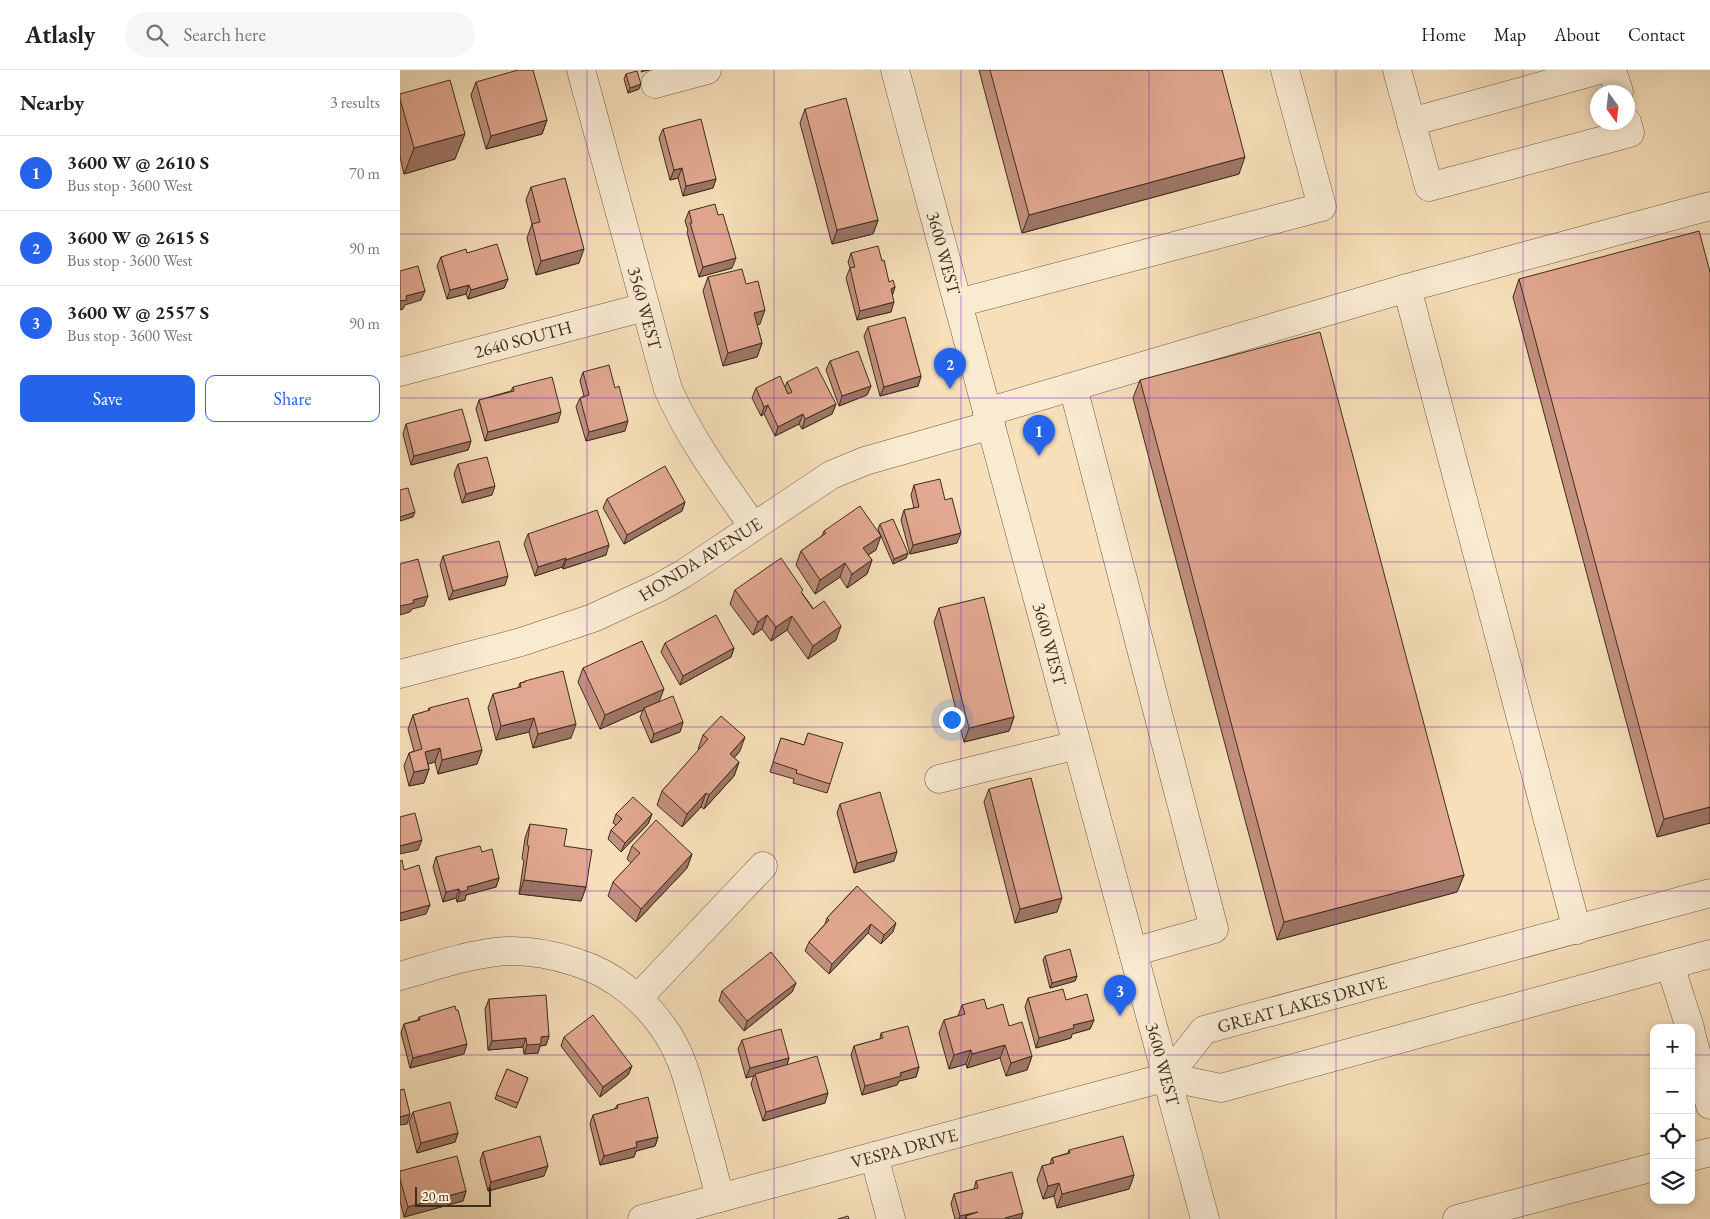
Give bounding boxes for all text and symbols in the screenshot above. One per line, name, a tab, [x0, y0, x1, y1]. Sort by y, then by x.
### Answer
search box	[125, 12, 475, 57]
text: Atlasly	[25, 19, 95, 50]
icon: search	[143, 21, 171, 49]
text: Search here	[183, 22, 266, 47]
text: Home	[1421, 23, 1466, 46]
text: Map	[1494, 23, 1526, 46]
text: About	[1554, 23, 1600, 46]
text: Contact	[1628, 23, 1685, 46]
north arrow	[1590, 85, 1635, 130]
text: Nearby	[20, 89, 84, 116]
text: 3 results	[330, 92, 380, 113]
text: 3600 W @ 2610 S	[67, 150, 209, 175]
text: 1	[32, 163, 40, 184]
text: 70 m	[349, 163, 380, 184]
text: Bus stop · 3600 West	[67, 175, 193, 196]
street label: 3600 WEST	[922, 209, 966, 298]
text: 3600 W @ 2615 S	[67, 225, 209, 250]
text: 2	[32, 238, 40, 259]
text: 90 m	[349, 238, 380, 259]
text: Bus stop · 3600 West	[67, 250, 193, 271]
street label: 3560 WEST	[623, 264, 667, 353]
text: 3600 W @ 2557 S	[67, 300, 209, 325]
text: 3	[32, 313, 40, 334]
text: 90 m	[349, 313, 380, 334]
street label: 2640 SOUTH	[472, 315, 574, 363]
text: Bus stop · 3600 West	[67, 325, 193, 346]
pin: 2	[934, 348, 966, 389]
button: Save	[20, 375, 195, 422]
button: Share	[205, 375, 380, 422]
pin: 1	[1023, 415, 1055, 456]
street label: HONDA AVENUE	[634, 512, 766, 606]
street label: 3600 WEST	[1028, 600, 1072, 689]
your location	[939, 707, 965, 733]
street label: GREAT LAKES DRIVE	[1215, 970, 1389, 1038]
pin: 3	[1104, 975, 1136, 1016]
street label: 3600 WEST	[1141, 1020, 1185, 1109]
map controls	[1650, 1024, 1695, 1204]
button: +	[1650, 1024, 1695, 1069]
button: −	[1650, 1069, 1695, 1114]
button: locate	[1650, 1114, 1695, 1159]
street label: VESPA DRIVE	[848, 1123, 960, 1173]
button: layers	[1650, 1159, 1695, 1204]
scale bar	[415, 1184, 491, 1207]
text: 20 m	[422, 1187, 449, 1205]

